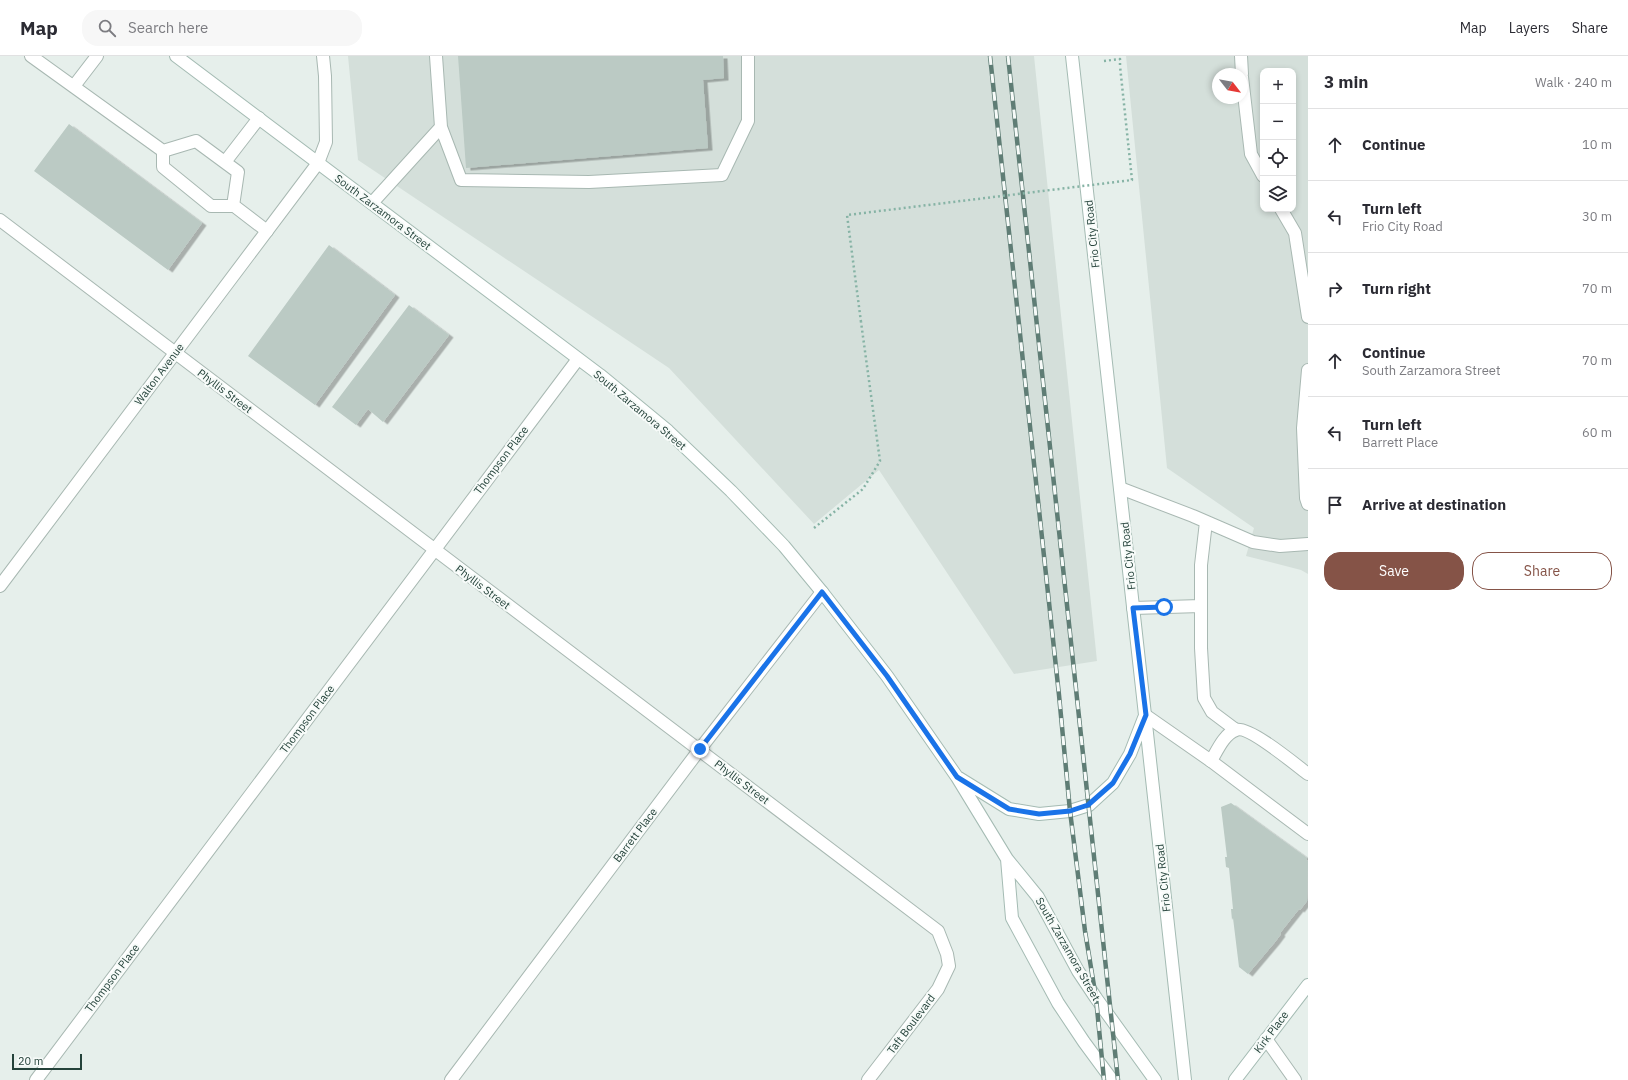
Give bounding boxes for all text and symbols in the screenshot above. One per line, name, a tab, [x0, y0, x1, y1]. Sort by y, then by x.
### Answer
search box	[82, 10, 362, 46]
text: Map	[20, 16, 58, 40]
icon: search	[96, 17, 118, 39]
text: Search here	[128, 18, 208, 37]
text: Map	[1460, 19, 1487, 37]
text: Layers	[1509, 19, 1550, 37]
text: Share	[1572, 19, 1608, 37]
north arrow	[1212, 68, 1248, 104]
map controls	[1260, 68, 1296, 212]
button: +	[1260, 68, 1296, 104]
text: 3 min	[1324, 71, 1368, 93]
text: Walk · 240 m	[1535, 74, 1612, 91]
button: −	[1260, 104, 1296, 140]
icon: ahead	[1324, 134, 1346, 156]
text: Continue	[1362, 135, 1426, 154]
text: 10 m	[1582, 136, 1612, 153]
button: locate	[1260, 140, 1296, 176]
street label: South Zarzamora Street	[332, 171, 434, 253]
button: layers	[1260, 176, 1296, 212]
street label: Frio City Road	[1081, 199, 1103, 269]
text: Turn left	[1362, 199, 1422, 218]
icon: left	[1324, 206, 1346, 228]
text: 30 m	[1582, 208, 1612, 225]
text: Frio City Road	[1362, 218, 1443, 235]
icon: right	[1324, 278, 1346, 300]
text: Turn right	[1362, 279, 1431, 298]
text: 70 m	[1582, 280, 1612, 297]
street label: Walton Avenue	[131, 340, 187, 408]
text: Continue	[1362, 343, 1426, 362]
icon: ahead	[1324, 350, 1346, 372]
text: 70 m	[1582, 352, 1612, 369]
text: South Zarzamora Street	[1362, 362, 1500, 379]
street label: Phyllis Street	[195, 366, 255, 416]
street label: South Zarzamora Street	[591, 367, 689, 453]
text: Turn left	[1362, 415, 1422, 434]
icon: left	[1324, 422, 1346, 444]
street label: Thompson Place	[471, 423, 531, 497]
text: 60 m	[1582, 424, 1612, 441]
text: Barrett Place	[1362, 434, 1438, 451]
icon: arrive	[1324, 494, 1346, 516]
text: Arrive at destination	[1362, 495, 1506, 514]
street label: Frio City Road	[1117, 521, 1139, 591]
button: Save	[1324, 552, 1464, 590]
button: Share	[1472, 552, 1612, 590]
street label: Phyllis Street	[453, 562, 513, 612]
route start	[1155, 598, 1173, 616]
street label: Thompson Place	[277, 682, 337, 756]
route end	[691, 740, 709, 758]
street label: Phyllis Street	[712, 757, 772, 807]
street label: Barrett Place	[610, 805, 660, 865]
street label: Frio City Road	[1152, 843, 1174, 913]
street label: South Zarzamora Street	[1033, 895, 1103, 1003]
street label: Thompson Place	[82, 941, 142, 1015]
street label: Taft Boulevard	[884, 991, 938, 1057]
street label: Kirk Place	[1251, 1008, 1291, 1056]
scale bar	[12, 1052, 82, 1071]
text: 20 m	[18, 1054, 43, 1068]

